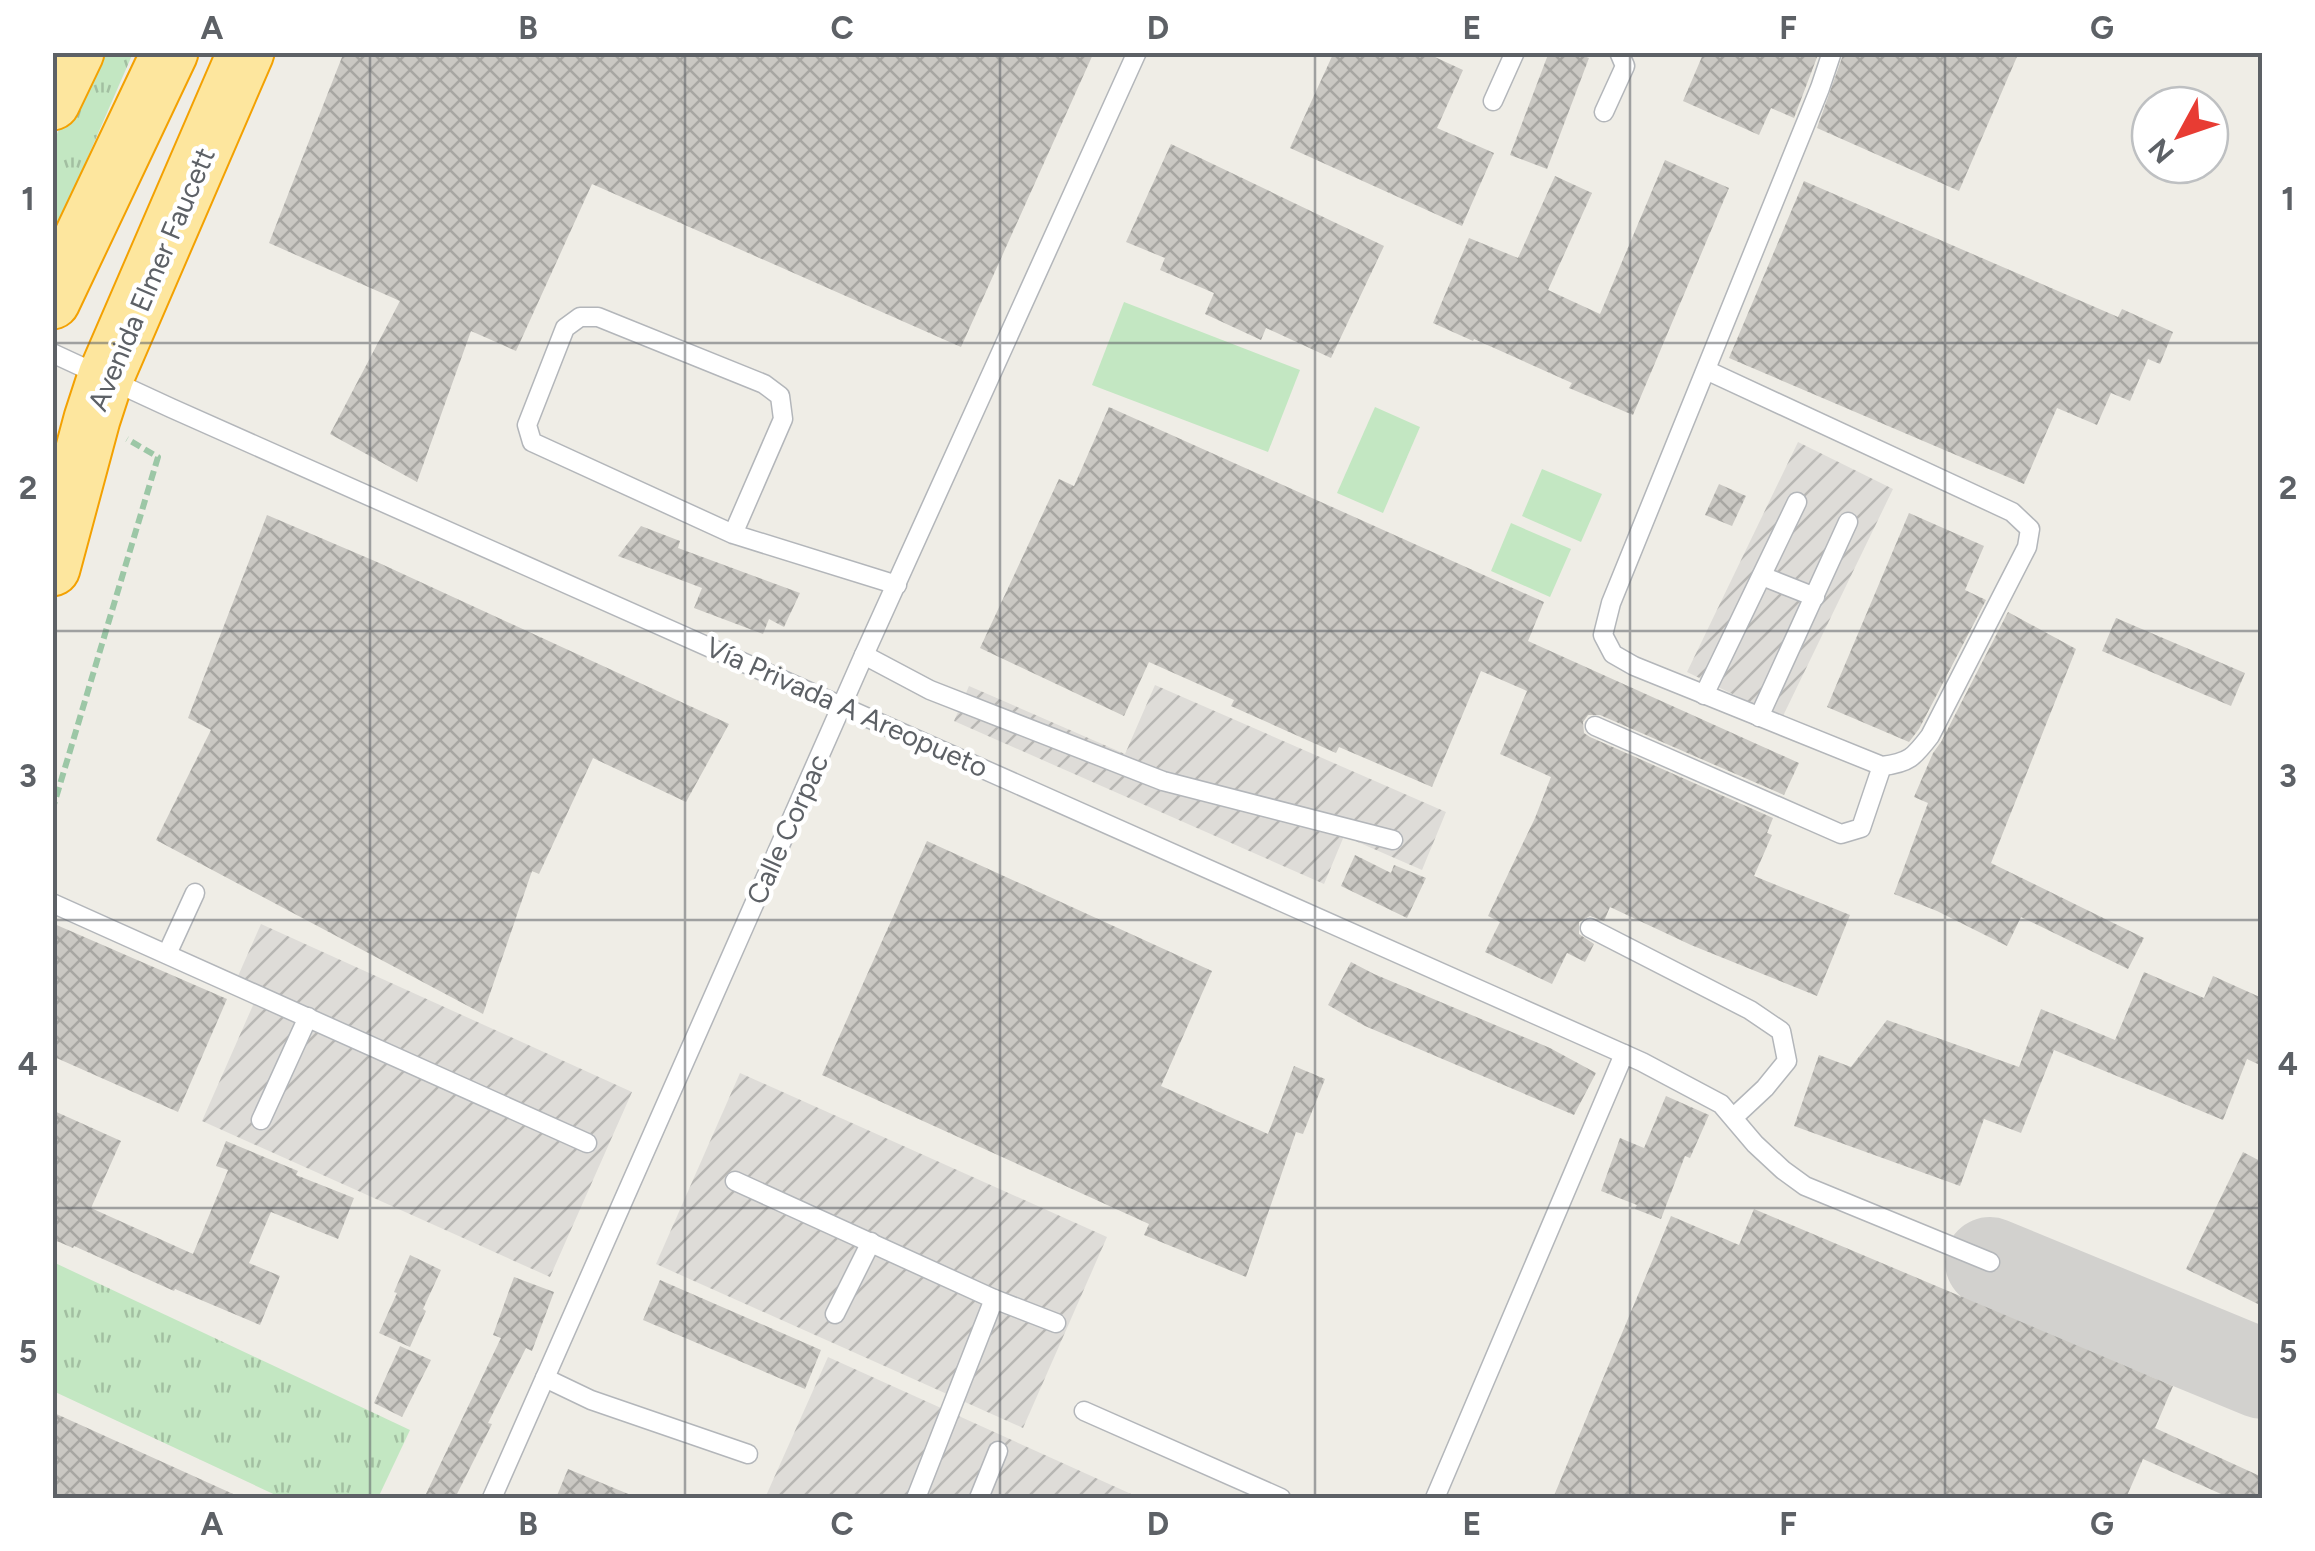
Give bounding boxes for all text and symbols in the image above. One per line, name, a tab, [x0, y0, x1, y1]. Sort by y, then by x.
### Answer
text: A	[201, 9, 224, 47]
text: B	[518, 9, 538, 47]
text: C	[830, 9, 854, 47]
text: D	[1147, 9, 1169, 47]
text: E	[1463, 9, 1481, 47]
text: F	[1779, 9, 1797, 47]
text: G	[2090, 9, 2114, 47]
north arrow	[2130, 85, 2230, 185]
text: N	[2141, 132, 2181, 170]
street label: Avenida Elmer Faucett	[80, 142, 222, 416]
text: 1	[21, 180, 35, 218]
text: 1	[2281, 180, 2295, 218]
text: 2	[19, 469, 37, 507]
text: 2	[2279, 469, 2297, 507]
street label: Vía Privada A Areopueto	[701, 629, 993, 785]
street label: Calle Corpac	[739, 749, 835, 909]
text: 3	[19, 757, 37, 795]
text: 3	[2279, 757, 2297, 795]
text: 4	[18, 1045, 38, 1083]
text: 4	[2278, 1045, 2298, 1083]
text: 5	[19, 1333, 37, 1371]
text: 5	[2279, 1333, 2297, 1371]
text: A	[201, 1505, 224, 1543]
text: B	[518, 1505, 538, 1543]
text: C	[830, 1505, 854, 1543]
text: D	[1147, 1505, 1169, 1543]
text: E	[1463, 1505, 1481, 1543]
text: F	[1779, 1505, 1797, 1543]
text: G	[2090, 1505, 2114, 1543]

